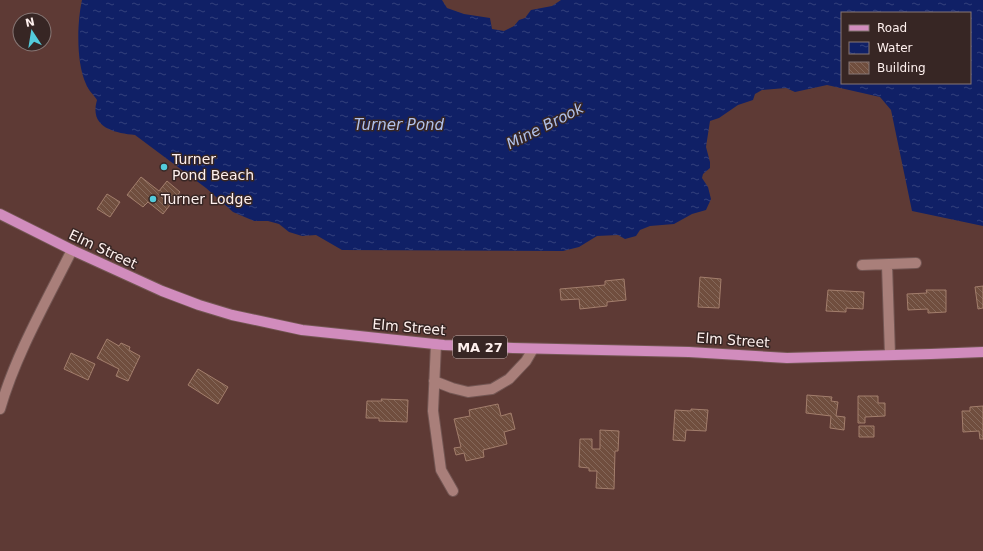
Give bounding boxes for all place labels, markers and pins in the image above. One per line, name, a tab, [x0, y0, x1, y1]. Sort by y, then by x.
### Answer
place label: Turner Pond Beach	[171, 151, 254, 183]
marker: Turner Pond Beach	[159, 162, 169, 172]
place label: Turner Lodge	[160, 191, 252, 207]
marker: Turner Lodge	[148, 194, 158, 204]

